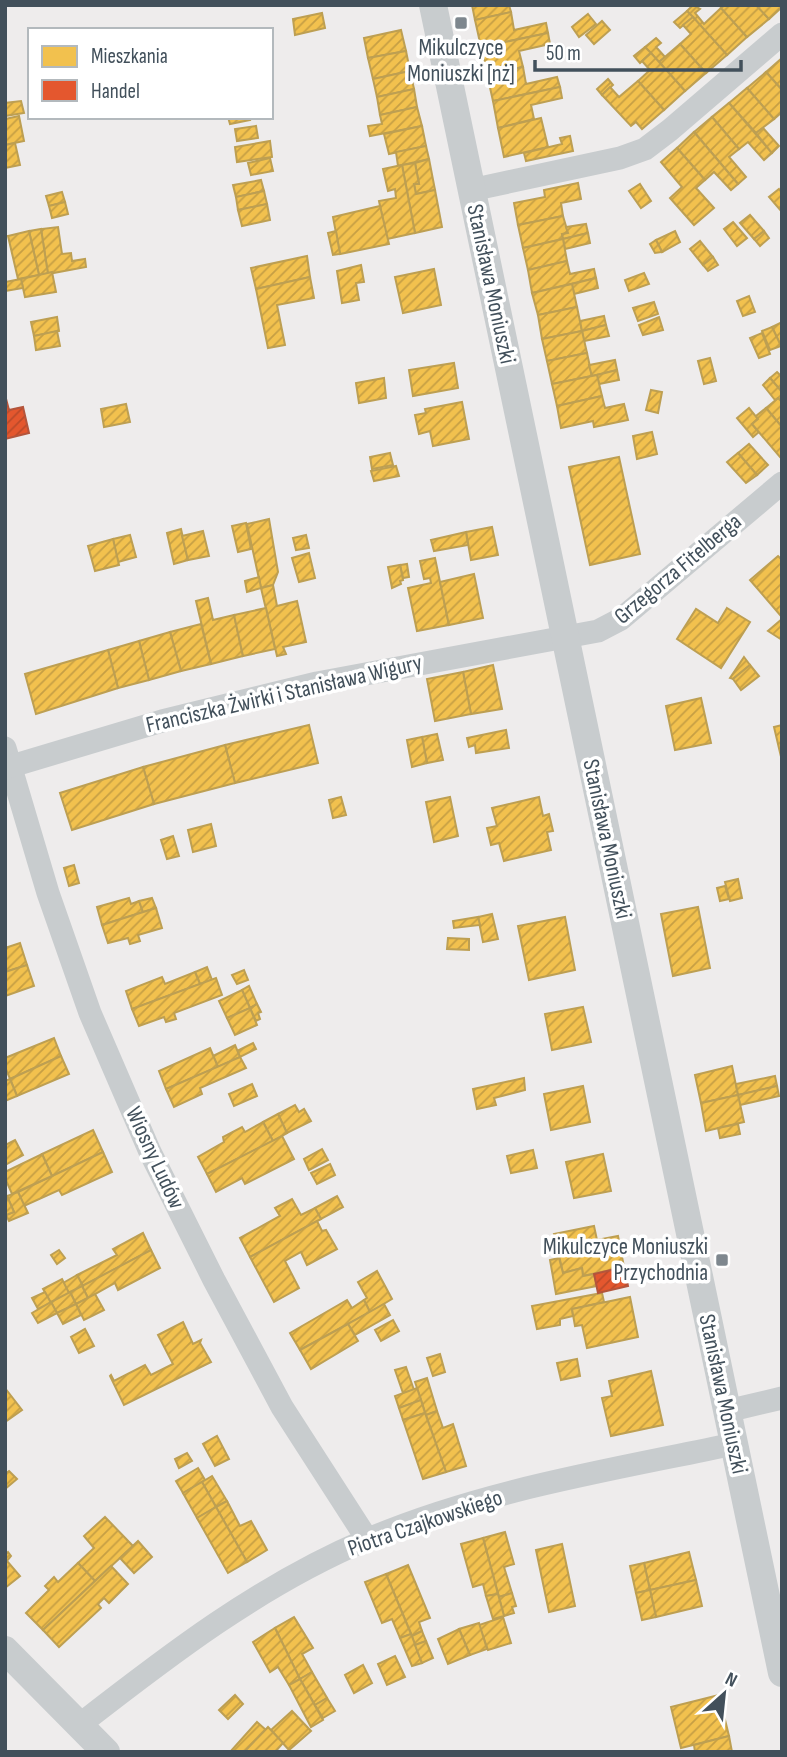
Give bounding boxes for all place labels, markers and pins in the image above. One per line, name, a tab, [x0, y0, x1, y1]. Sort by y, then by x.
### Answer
marker: Mikulczyce Moniuszki [nż]	[453, 15, 469, 31]
place label: Mikulczyce Moniuszki [nż]	[407, 34, 515, 88]
place label: Mikulczyce Moniuszki Przychodnia	[543, 1233, 708, 1287]
marker: Mikulczyce Moniuszki Przychodnia	[714, 1252, 730, 1268]

